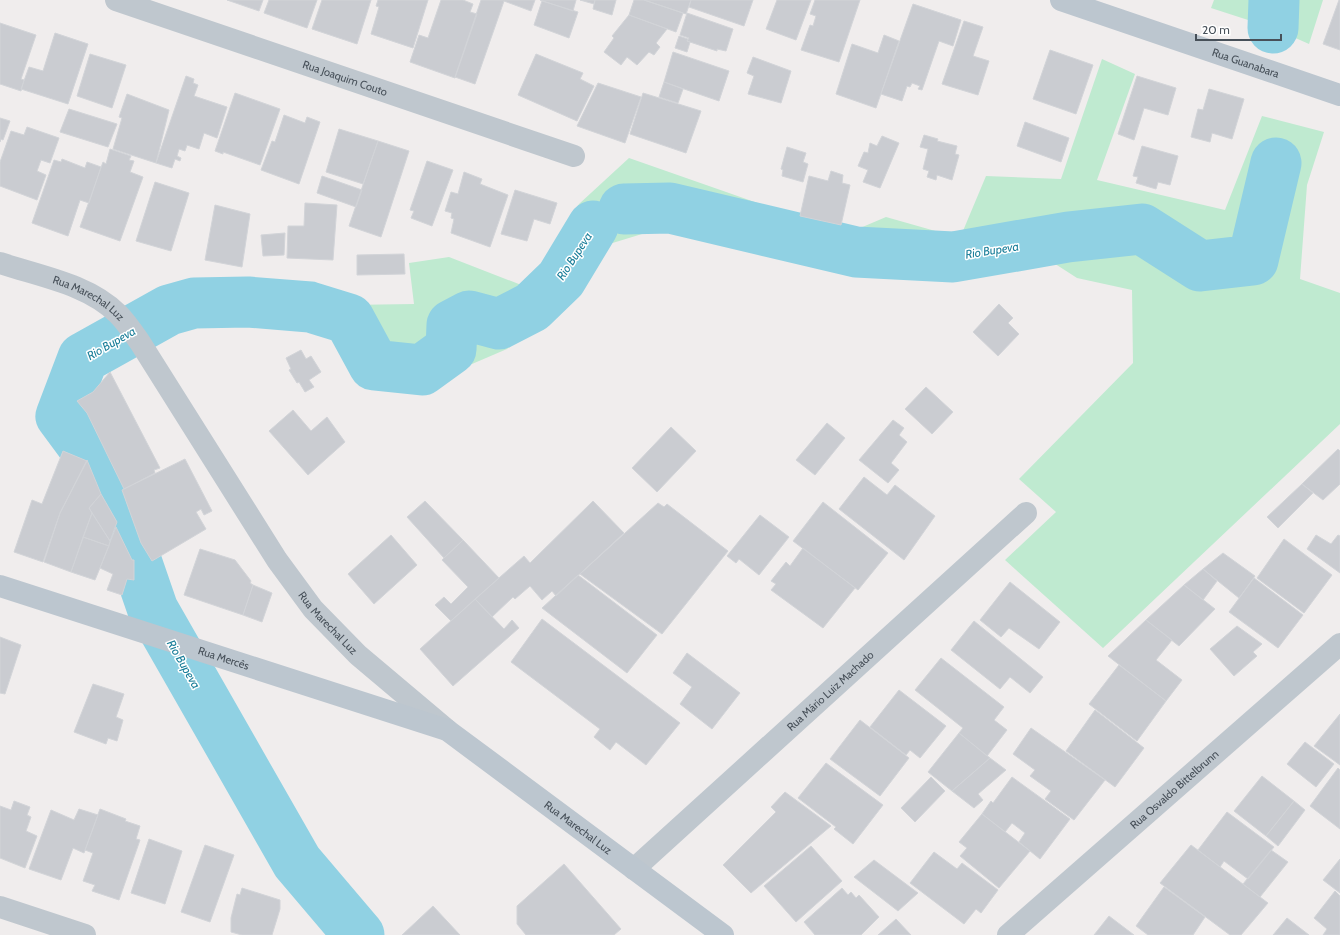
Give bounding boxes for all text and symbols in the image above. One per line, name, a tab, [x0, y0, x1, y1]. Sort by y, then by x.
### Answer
scale bar	[1196, 16, 1281, 42]
text: 20 m	[1202, 22, 1230, 37]
street label: Rua Guanabara	[1210, 45, 1282, 81]
street label: Rua Joaquim Couto	[301, 57, 389, 99]
water label: Rio Bupeva	[553, 229, 595, 283]
water label: Rio Bupeva	[964, 238, 1020, 262]
street label: Rua Marechal Luz	[51, 272, 128, 324]
water label: Rio Bupeva	[84, 323, 138, 363]
street label: Rua Marechal Luz	[295, 589, 360, 657]
water label: Rio Bupeva	[164, 637, 204, 691]
street label: Rua Mercês	[196, 643, 251, 673]
street label: Rua Mário Luiz Machado	[784, 648, 876, 734]
street label: Rua Osvaldo Bittelbrunn	[1127, 747, 1221, 832]
street label: Rua Marechal Luz	[542, 798, 615, 857]

